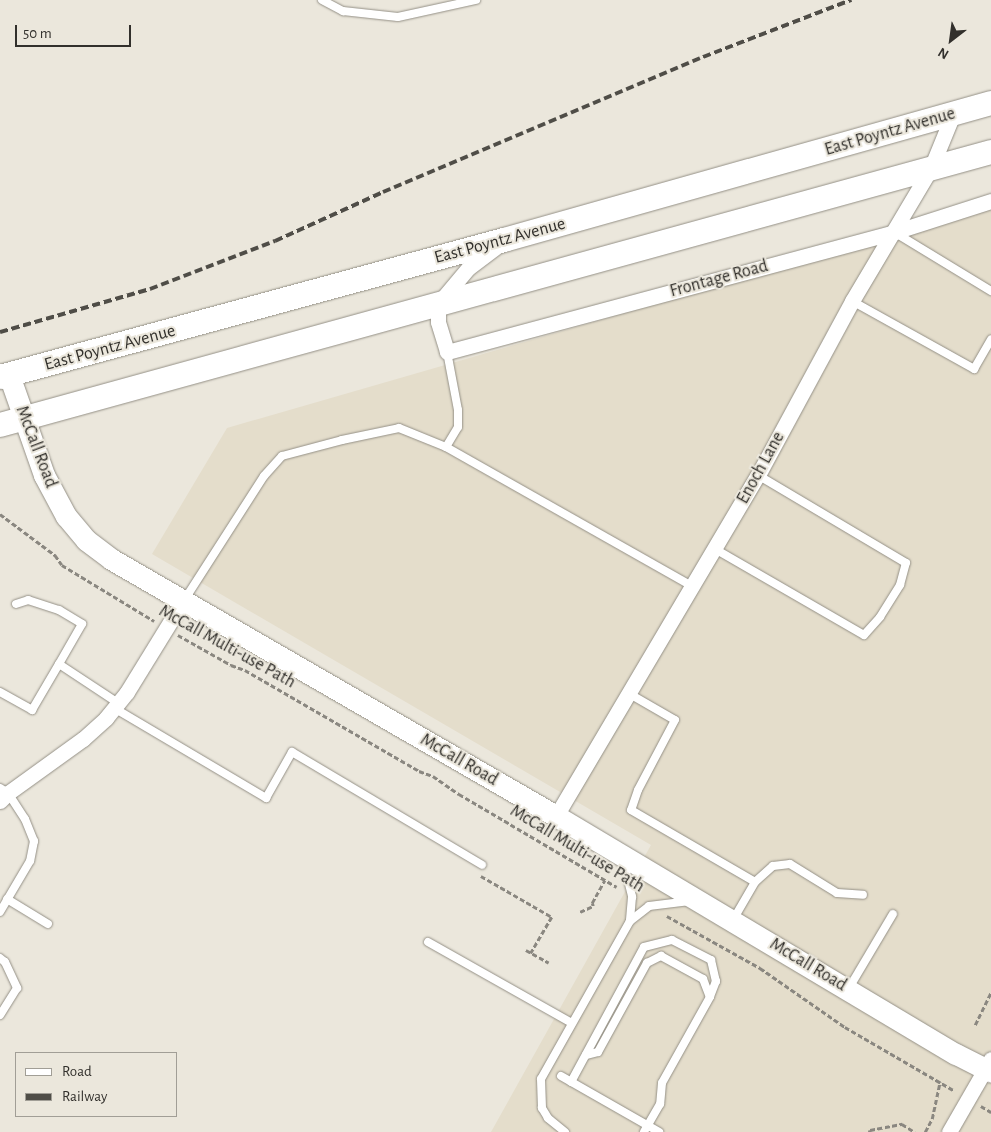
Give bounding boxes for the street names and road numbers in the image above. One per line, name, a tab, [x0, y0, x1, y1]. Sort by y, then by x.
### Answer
street label: East Poyntz Avenue	[822, 103, 958, 161]
street label: East Poyntz Avenue	[432, 213, 568, 269]
street label: Frontage Road	[668, 256, 770, 302]
street label: East Poyntz Avenue	[42, 320, 178, 376]
street label: McCall Road	[10, 403, 62, 491]
street label: Enoch Lane	[732, 428, 790, 508]
street label: McCall Multi-use Path	[155, 601, 299, 693]
street label: McCall Road	[416, 729, 502, 791]
street label: McCall Multi-use Path	[506, 800, 648, 898]
street label: McCall Road	[766, 934, 850, 996]

